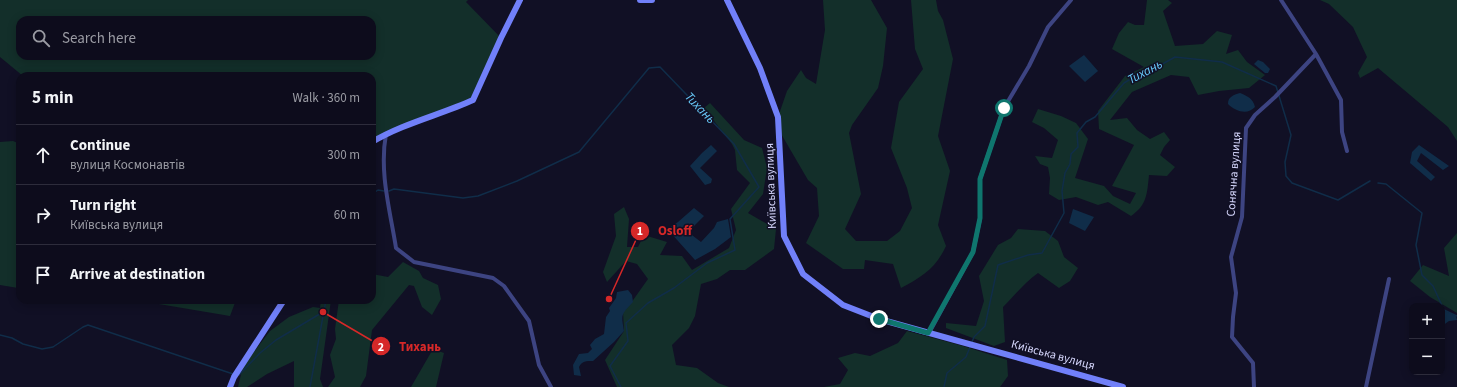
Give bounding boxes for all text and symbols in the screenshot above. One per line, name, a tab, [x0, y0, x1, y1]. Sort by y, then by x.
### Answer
search box	[16, 16, 376, 60]
icon: search	[30, 27, 52, 49]
text: Search here	[62, 28, 136, 49]
water label: Тихань	[1124, 55, 1166, 89]
text: 5 min	[32, 86, 73, 110]
water label: Тихань	[681, 88, 719, 128]
text: Walk · 360 m	[292, 89, 360, 107]
route start	[995, 99, 1013, 117]
street label: Сонячна вулиця	[1223, 131, 1245, 217]
text: Continue	[70, 135, 130, 156]
street label: Київська вулиця	[761, 143, 781, 229]
icon: ahead	[32, 144, 54, 166]
text: 300 m	[327, 146, 360, 164]
text: вулиця Космонавтів	[70, 156, 185, 174]
text: Turn right	[70, 195, 136, 216]
icon: right	[32, 204, 54, 226]
text: 60 m	[334, 206, 360, 224]
text: Київська вулиця	[70, 216, 163, 234]
callout: Osloff	[630, 218, 700, 243]
text: Osloff	[658, 222, 692, 240]
text: 1	[637, 223, 643, 240]
icon: arrive	[32, 264, 54, 286]
text: Arrive at destination	[70, 264, 205, 285]
map controls	[1409, 303, 1445, 375]
button: +	[1409, 303, 1445, 339]
route end	[870, 310, 888, 328]
callout: Тихань	[371, 334, 449, 359]
street label: Київська вулиця	[1009, 336, 1097, 374]
text: Тихань	[399, 338, 441, 356]
text: 2	[378, 339, 384, 356]
button: −	[1409, 339, 1445, 375]

